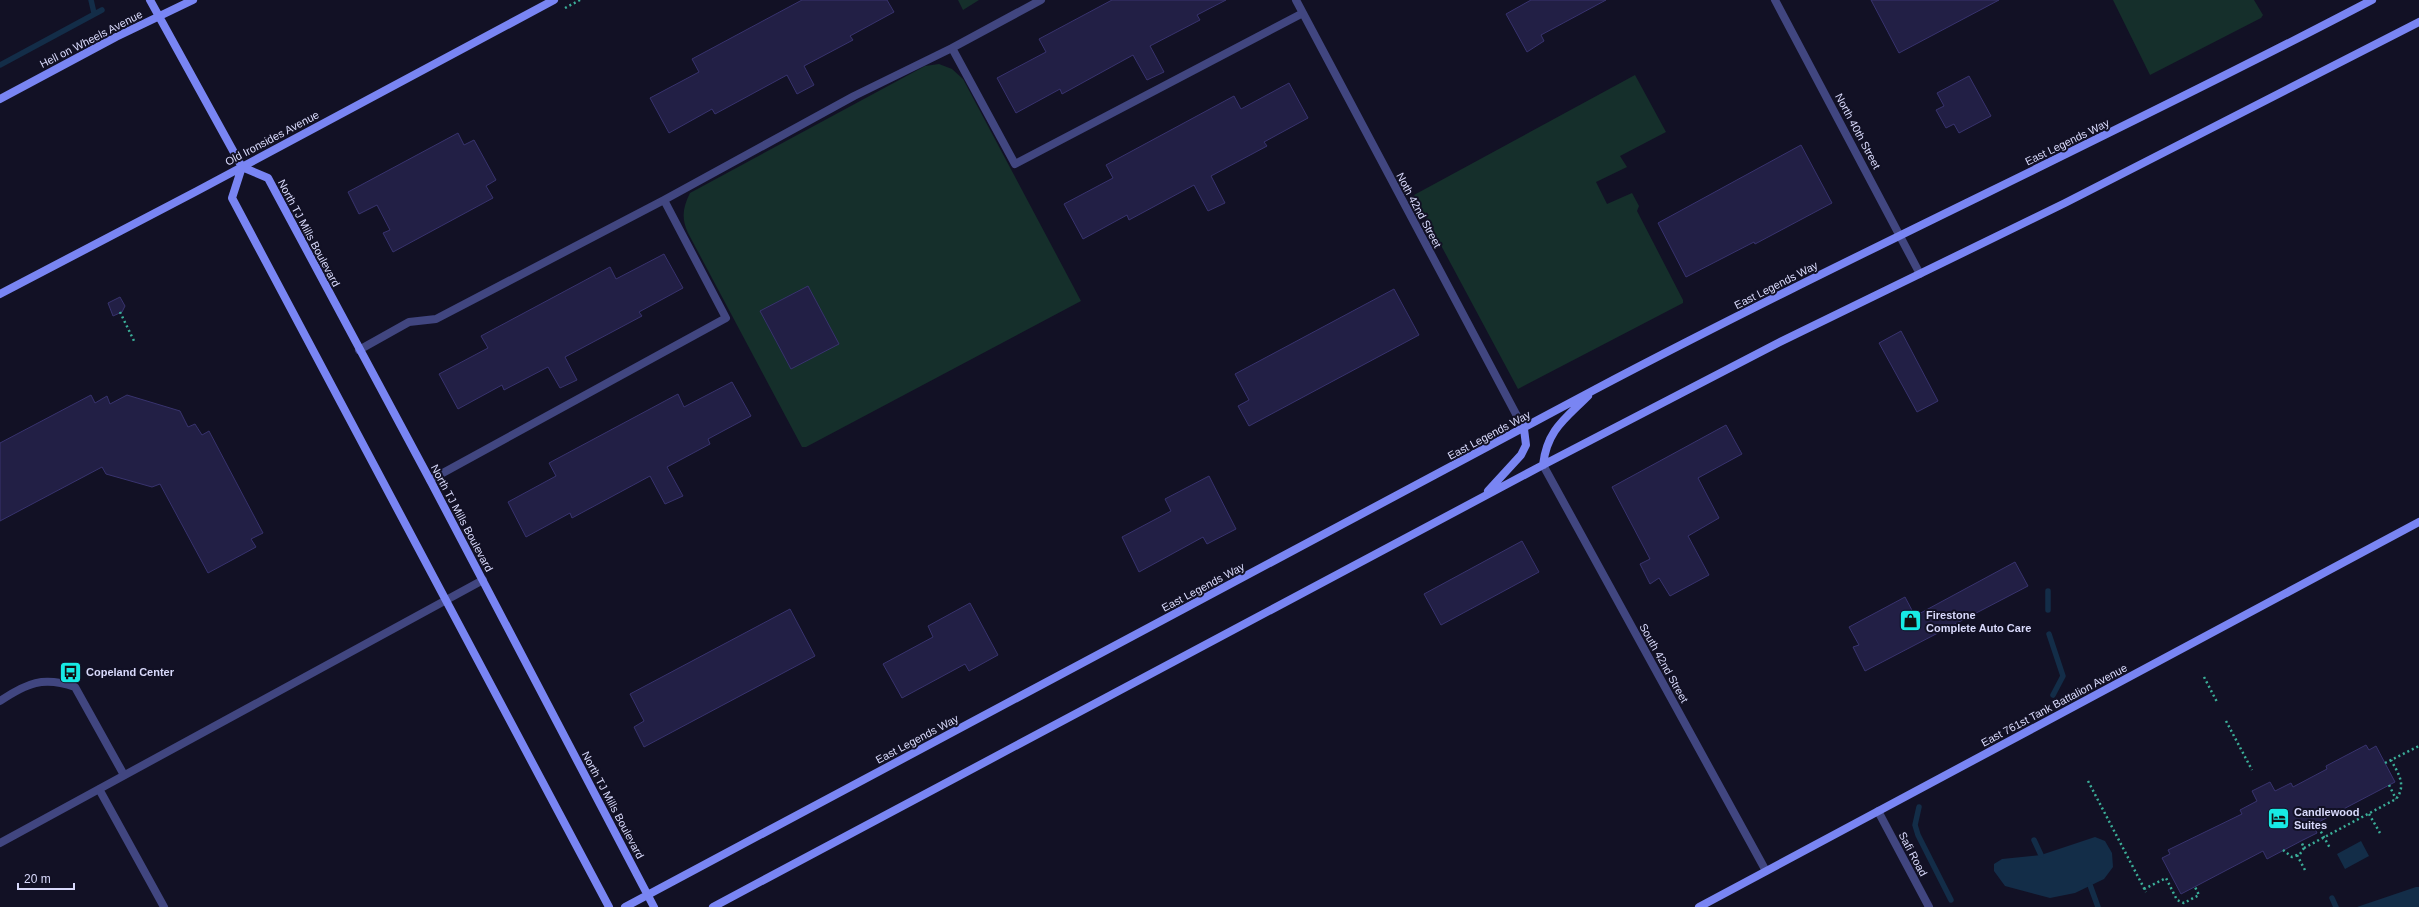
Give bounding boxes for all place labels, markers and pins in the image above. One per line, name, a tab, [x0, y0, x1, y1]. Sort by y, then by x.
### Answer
shop icon: Firestone Complete Auto Care	[1897, 608, 1923, 634]
place label: Firestone Complete Auto Care	[1926, 609, 2031, 634]
bus stop icon: Copeland Center	[57, 659, 83, 685]
place label: Copeland Center	[86, 666, 175, 678]
hotel icon: Candlewood Suites	[2266, 805, 2292, 831]
place label: Candlewood Suites	[2294, 806, 2359, 831]

